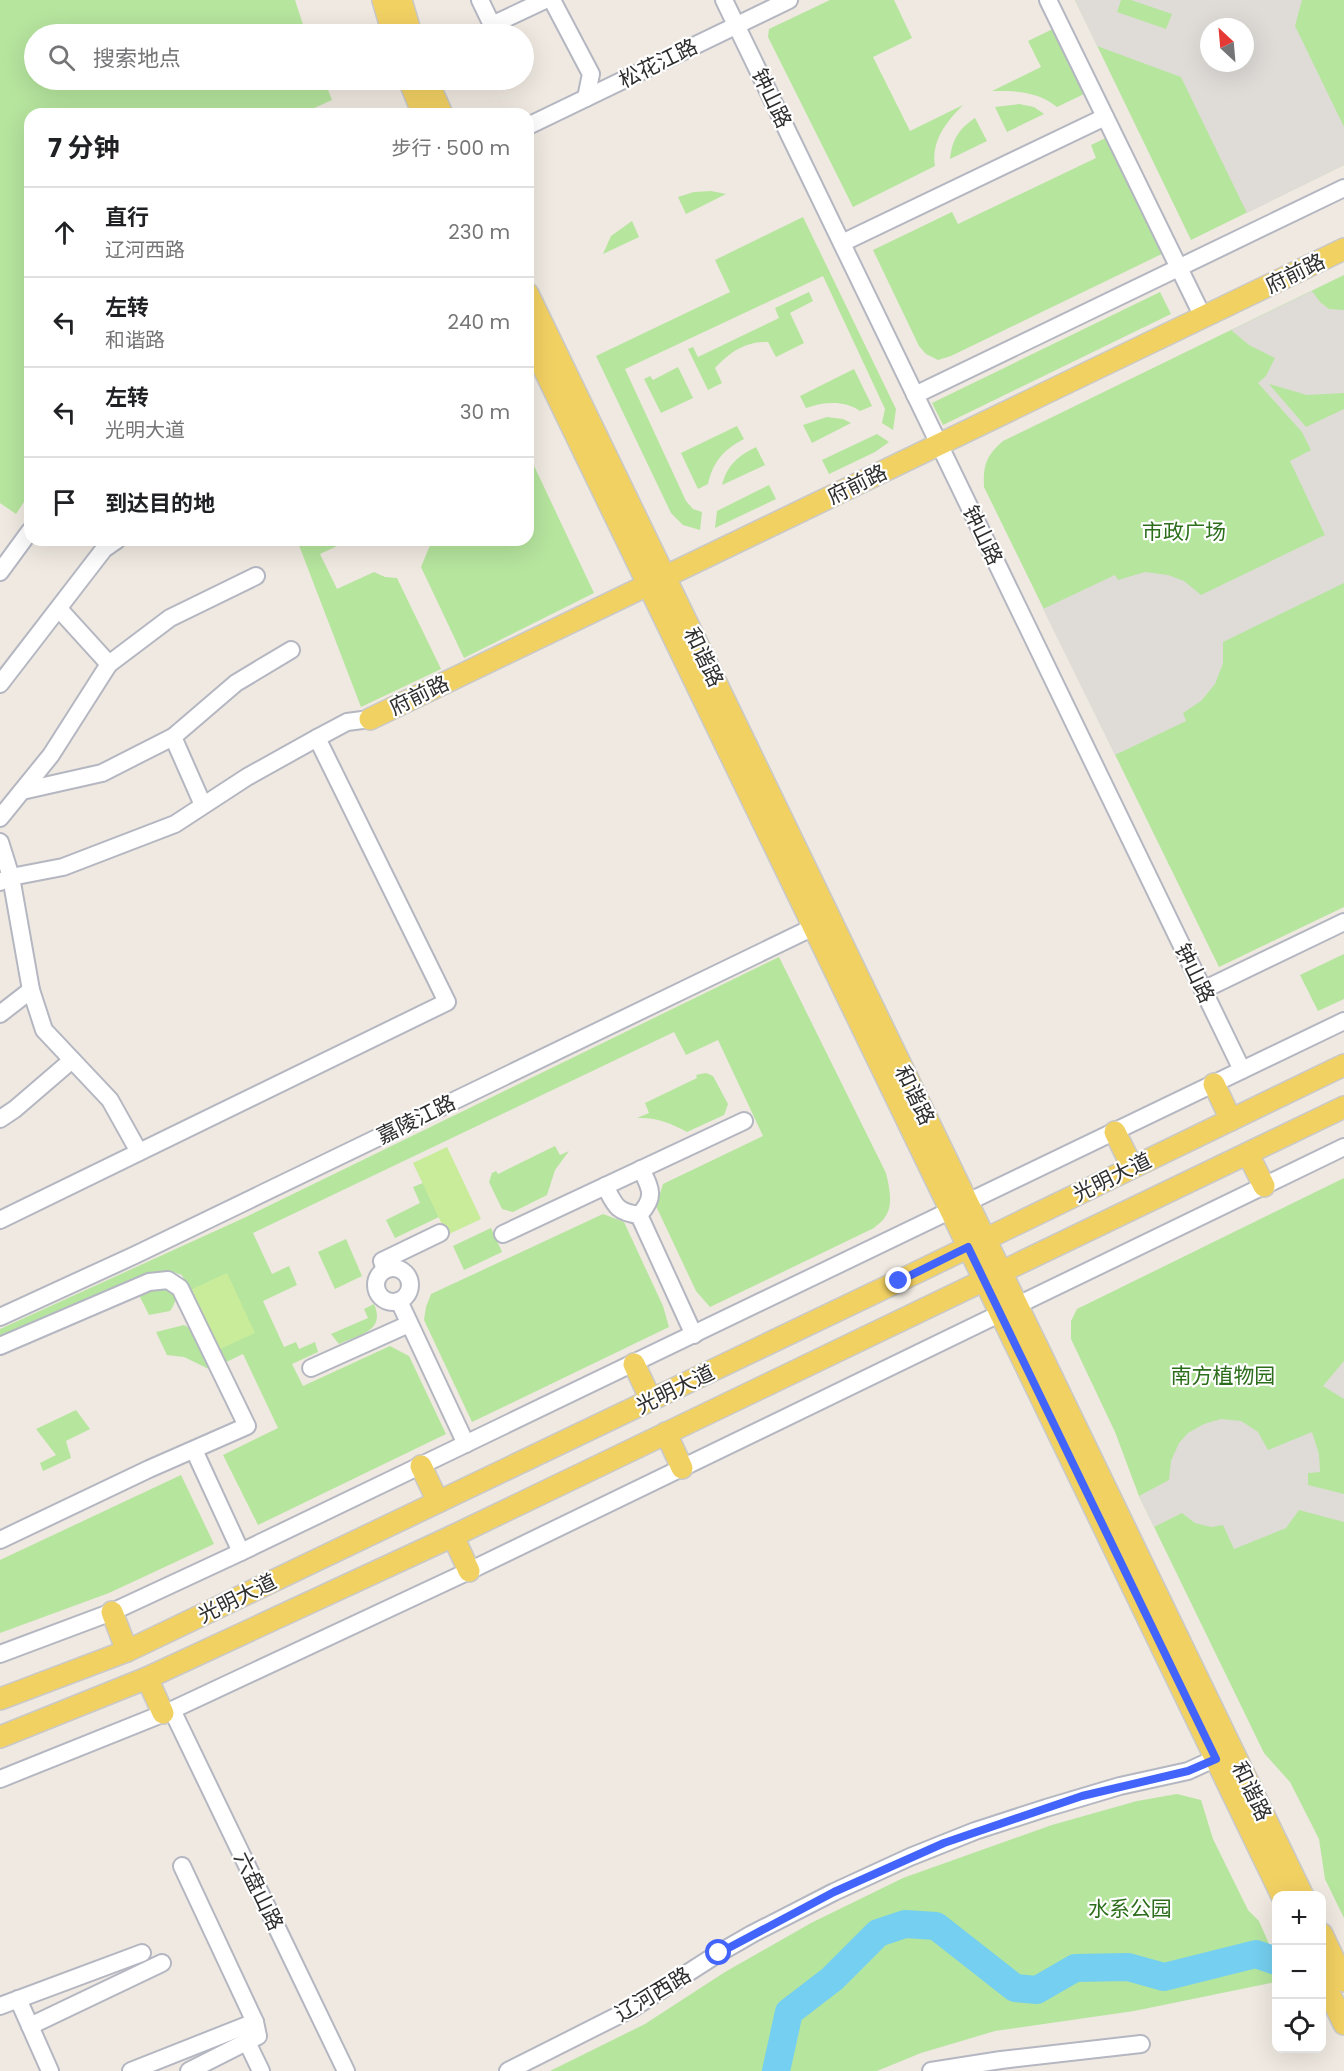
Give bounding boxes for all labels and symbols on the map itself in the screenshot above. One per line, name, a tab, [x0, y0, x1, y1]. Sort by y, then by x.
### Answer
north arrow	[1200, 18, 1254, 72]
street label: 松花江路	[614, 32, 702, 94]
street label: 钟山路	[745, 63, 799, 133]
street label: 府前路	[1260, 246, 1330, 300]
street label: 府前路	[822, 457, 892, 511]
street label: 钟山路	[956, 500, 1010, 570]
park label: 市政广场	[1142, 517, 1226, 546]
street label: 和谐路	[677, 622, 731, 692]
street label: 府前路	[384, 668, 454, 722]
street label: 钟山路	[1168, 938, 1222, 1008]
street label: 和谐路	[888, 1060, 942, 1130]
street label: 嘉陵江路	[372, 1088, 460, 1150]
street label: 光明大道	[1068, 1146, 1156, 1208]
route end	[885, 1267, 911, 1293]
street label: 光明大道	[631, 1358, 719, 1420]
park label: 南方植物园	[1171, 1361, 1276, 1390]
street label: 光明大道	[193, 1567, 281, 1629]
street label: 和谐路	[1225, 1756, 1279, 1826]
street label: 六盘山路	[228, 1847, 290, 1935]
park label: 水系公园	[1088, 1894, 1172, 1923]
route start	[705, 1939, 731, 1965]
street label: 辽河西路	[610, 1960, 696, 2028]

